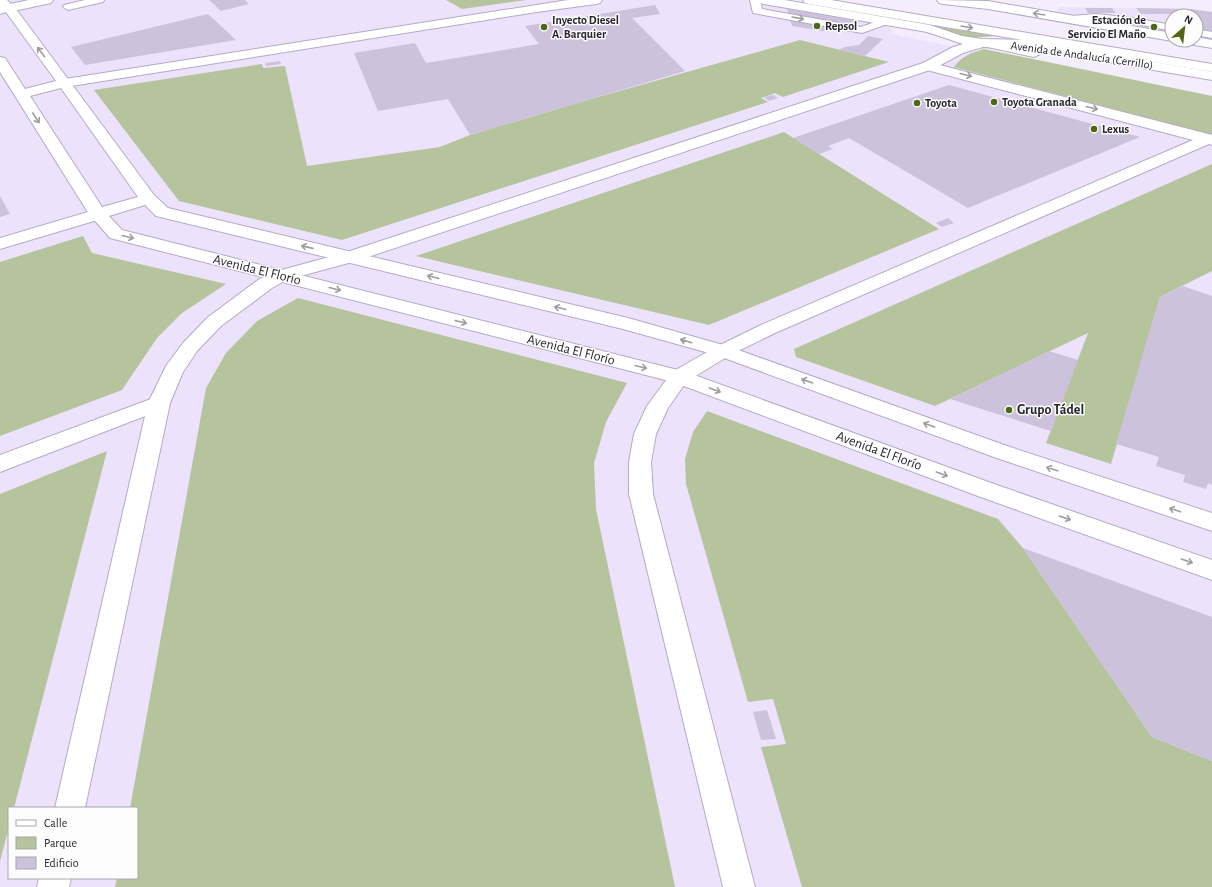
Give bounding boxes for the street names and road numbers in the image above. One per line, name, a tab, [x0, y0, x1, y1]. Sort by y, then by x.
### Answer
street label: Avenida de Andalucía (Cerrillo)	[1010, 39, 1154, 71]
street label: Avenida El Florío	[212, 252, 303, 288]
street label: Avenida El Florío	[526, 332, 617, 368]
street label: Avenida El Florío	[834, 429, 924, 473]

